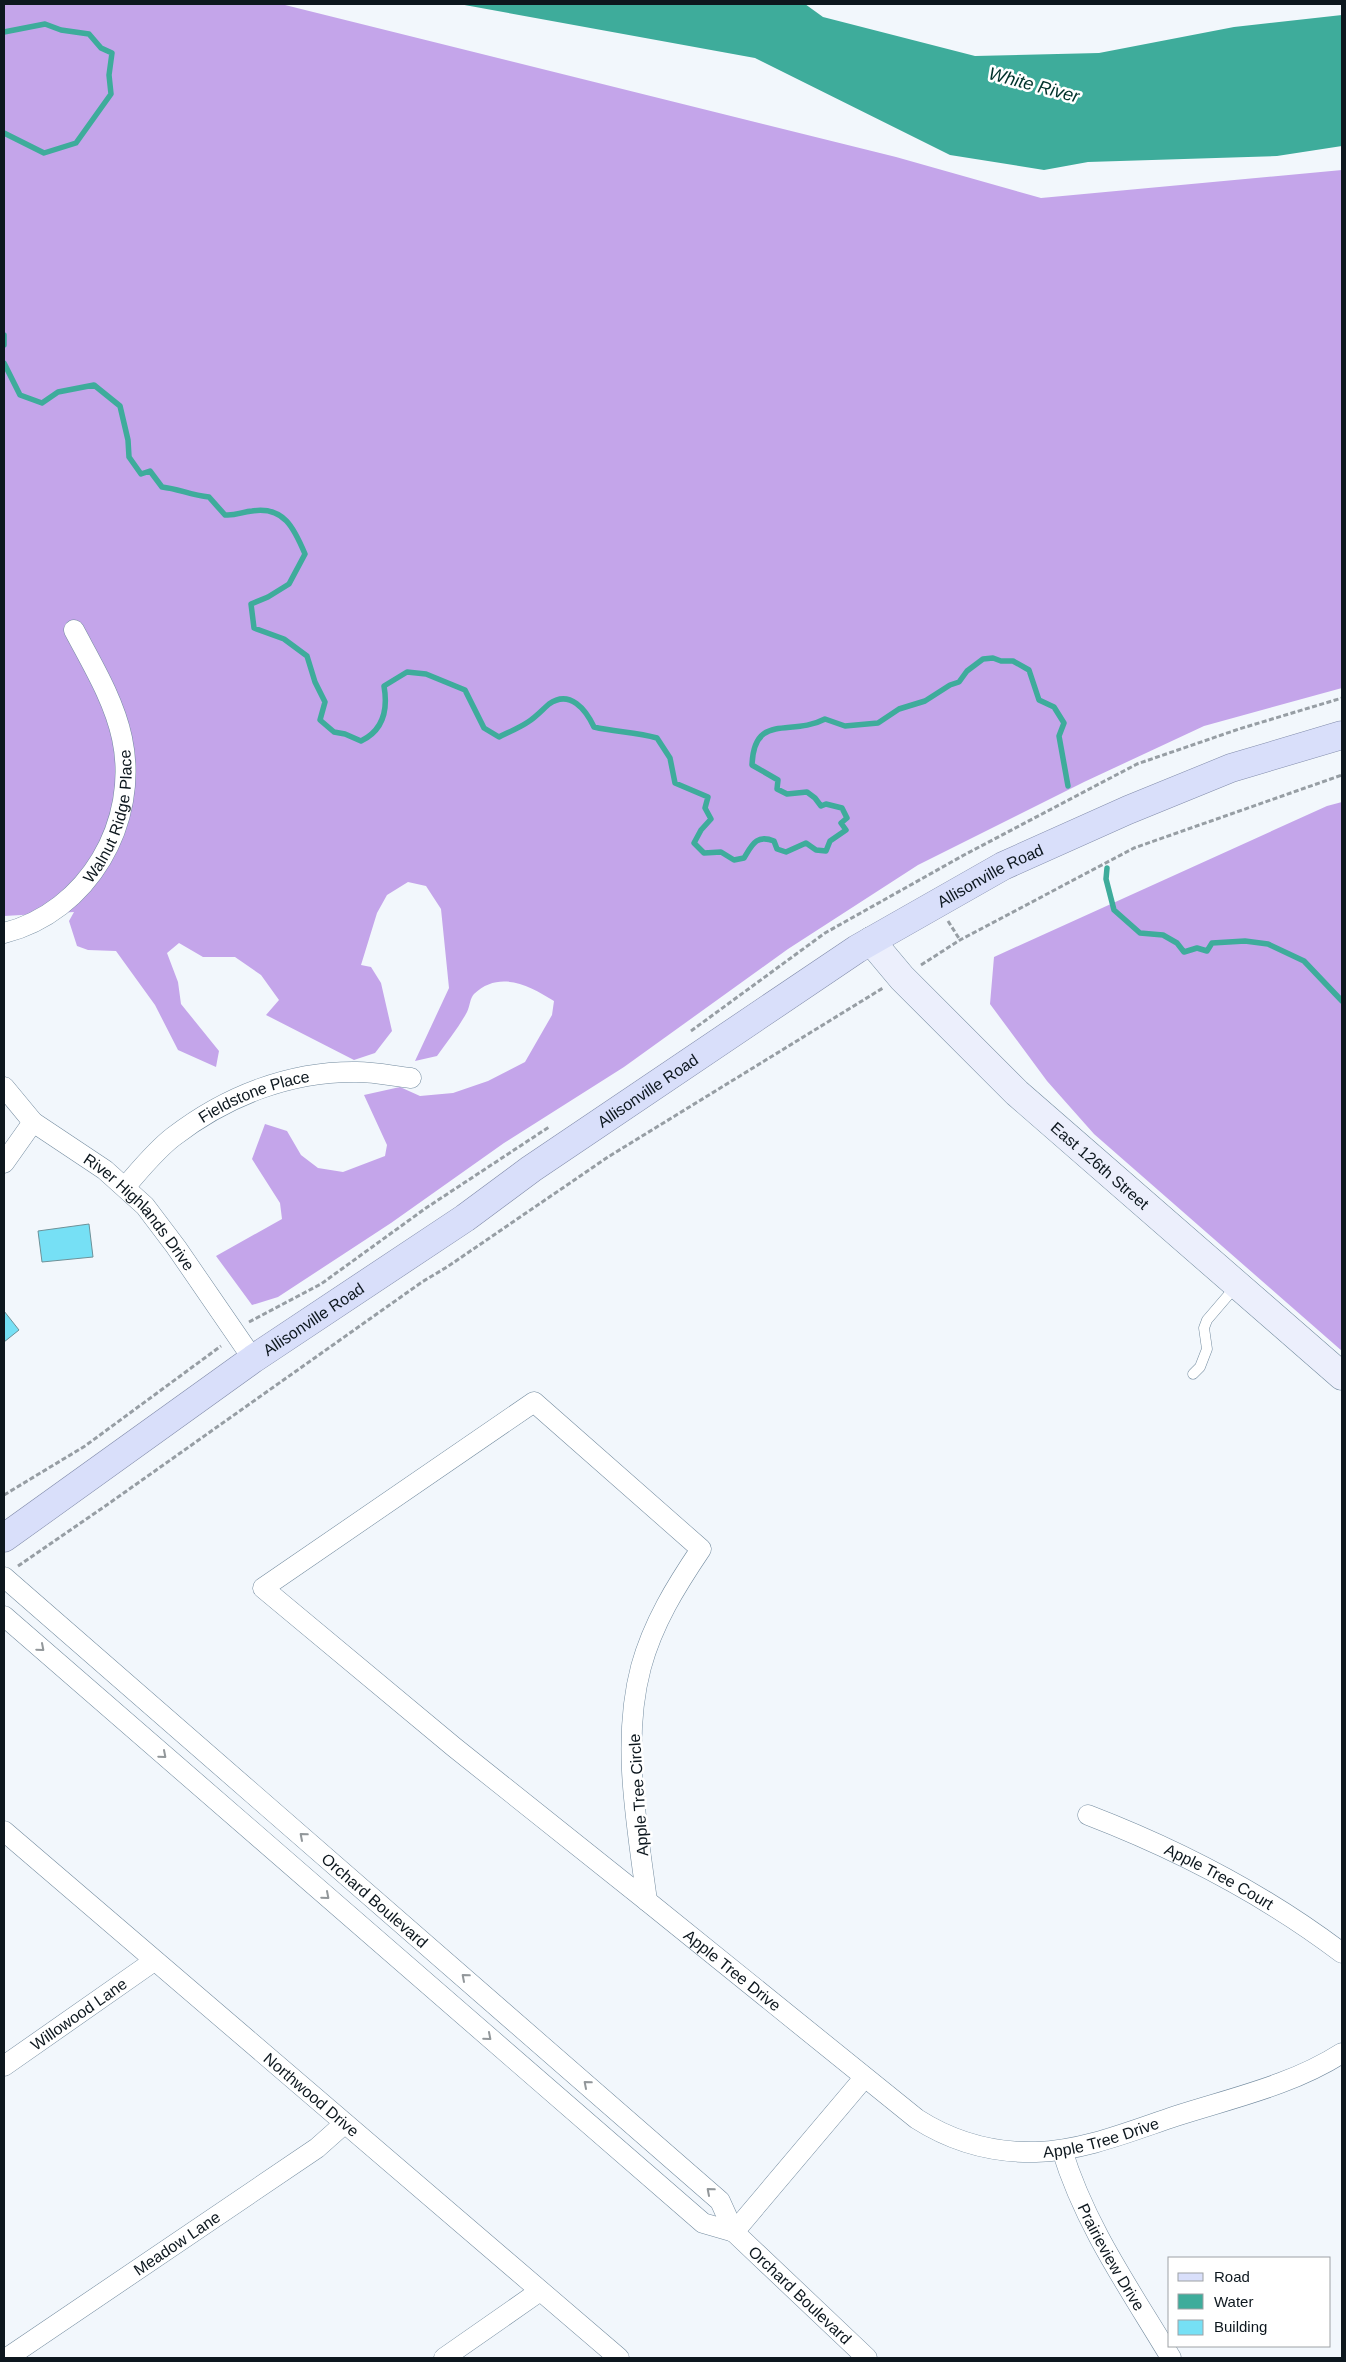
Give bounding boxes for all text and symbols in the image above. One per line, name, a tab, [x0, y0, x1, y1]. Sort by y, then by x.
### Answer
water label: White River	[986, 63, 1082, 107]
street label: Walnut Ridge Place	[80, 749, 135, 886]
street label: Allisonville Road	[934, 841, 1046, 911]
street label: Allisonville Road	[594, 1051, 701, 1131]
street label: Fieldstone Place	[195, 1068, 311, 1126]
street label: East 126th Street	[1047, 1119, 1152, 1213]
street label: River Highlands Drive	[81, 1150, 198, 1274]
street label: Allisonville Road	[260, 1280, 367, 1359]
one-way arrow	[35, 1643, 44, 1652]
street label: Apple Tree Circle	[626, 1733, 651, 1857]
one-way arrow	[158, 1749, 167, 1758]
one-way arrow	[300, 1833, 309, 1842]
street label: Apple Tree Court	[1162, 1841, 1277, 1913]
street label: Orchard Boulevard	[318, 1850, 431, 1951]
one-way arrow	[320, 1890, 329, 1898]
street label: Apple Tree Drive	[681, 1926, 784, 2015]
one-way arrow	[462, 1974, 471, 1983]
street label: Willowood Lane	[28, 1975, 130, 2054]
one-way arrow	[483, 2031, 492, 2040]
street label: Northwood Drive	[260, 2050, 362, 2140]
one-way arrow	[584, 2081, 593, 2090]
street label: Apple Tree Drive	[1042, 2114, 1161, 2161]
one-way arrow	[706, 2188, 715, 2197]
street label: Prairieview Drive	[1074, 2201, 1148, 2314]
street label: Meadow Lane	[131, 2208, 223, 2279]
street label: Orchard Boulevard	[745, 2243, 855, 2347]
legend	[1168, 2257, 1331, 2347]
text: Road	[1214, 2268, 1250, 2285]
text: Water	[1214, 2293, 1253, 2310]
text: Building	[1214, 2318, 1267, 2335]

